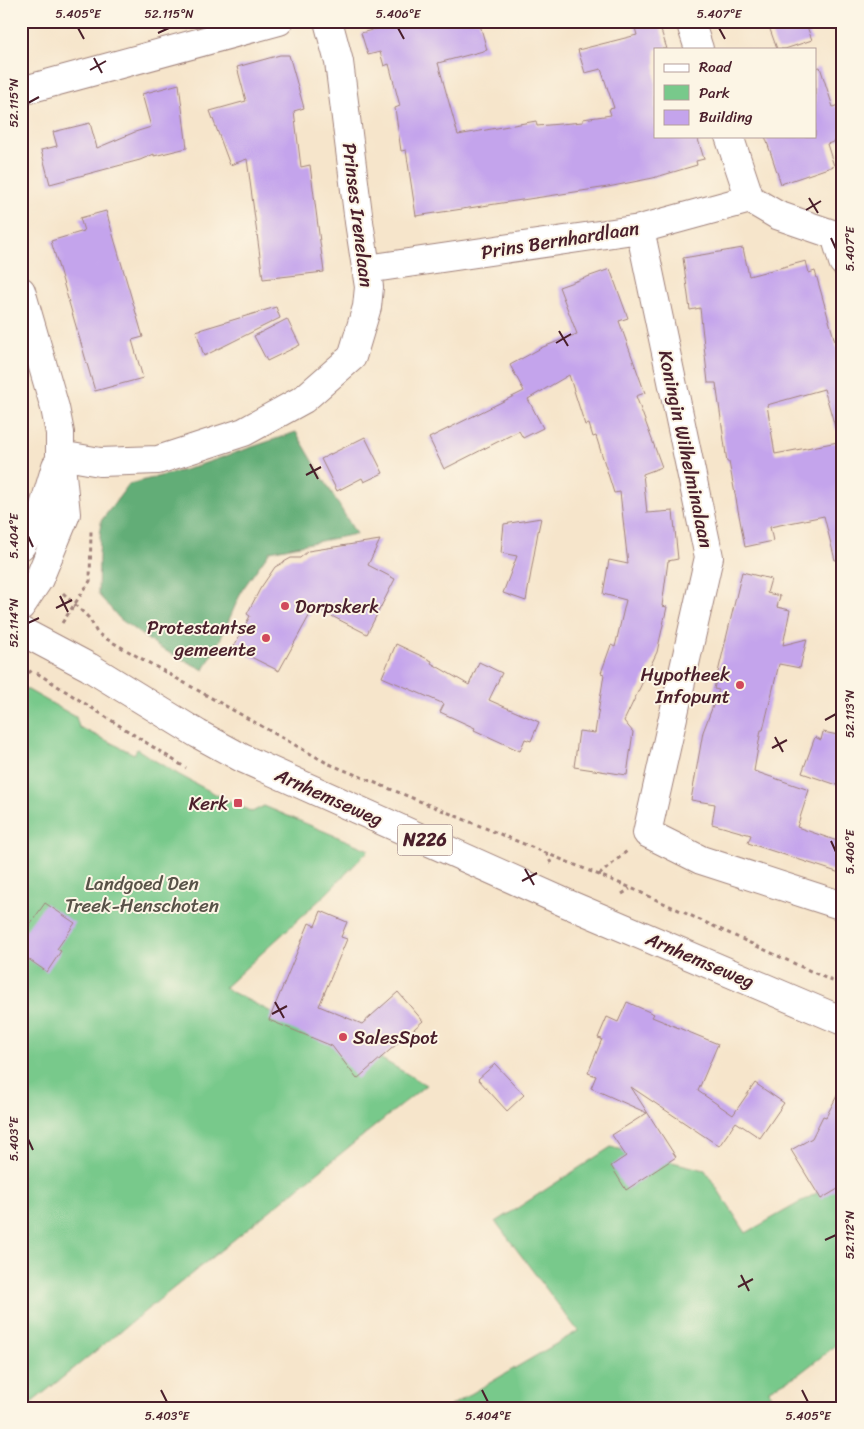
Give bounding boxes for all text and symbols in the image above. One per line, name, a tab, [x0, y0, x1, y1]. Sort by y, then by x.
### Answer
text: 5.405°E	[55, 3, 102, 25]
text: 52.115°N	[145, 3, 194, 25]
text: 5.406°E	[376, 3, 422, 25]
text: 5.407°E	[697, 3, 743, 25]
legend	[654, 48, 816, 138]
text: Road	[699, 54, 732, 80]
text: 52.115°N	[3, 78, 25, 127]
text: Park	[699, 80, 730, 106]
text: Building	[699, 104, 753, 130]
street label: Prinses Irenelaan	[333, 141, 383, 289]
street label: Prins Bernhardlaan	[479, 211, 641, 269]
text: 5.407°E	[839, 225, 861, 271]
street label: Koningin Wilhelminalaan	[649, 347, 723, 551]
text: 5.404°E	[3, 512, 25, 559]
place label: Dorpskerk	[295, 590, 379, 623]
text: 52.114°N	[3, 598, 25, 648]
marker: Dorpskerk	[279, 600, 291, 612]
place label: Protestantse gemeente	[147, 611, 256, 666]
marker: Protestantse gemeente	[260, 632, 272, 644]
place label: Hypotheek Infopunt	[640, 658, 730, 713]
marker: Hypotheek Infopunt	[734, 679, 746, 691]
text: 52.113°N	[839, 689, 861, 738]
street label: Arnhemseweg	[269, 758, 389, 836]
place label: Kerk	[189, 787, 228, 820]
marker: Kerk	[232, 797, 244, 809]
road number: N226	[398, 824, 452, 856]
text: 5.406°E	[839, 828, 861, 874]
park label: Landgoed Den Treek-Henschoten	[65, 867, 219, 922]
street label: Arnhemseweg	[640, 922, 760, 998]
place label: SalesSpot	[353, 1021, 438, 1054]
marker: SalesSpot	[337, 1031, 349, 1043]
text: 5.403°E	[3, 1115, 25, 1161]
text: 52.112°N	[839, 1210, 861, 1259]
text: 5.403°E	[145, 1405, 191, 1427]
text: 5.404°E	[465, 1405, 512, 1427]
text: 5.405°E	[785, 1405, 832, 1427]

